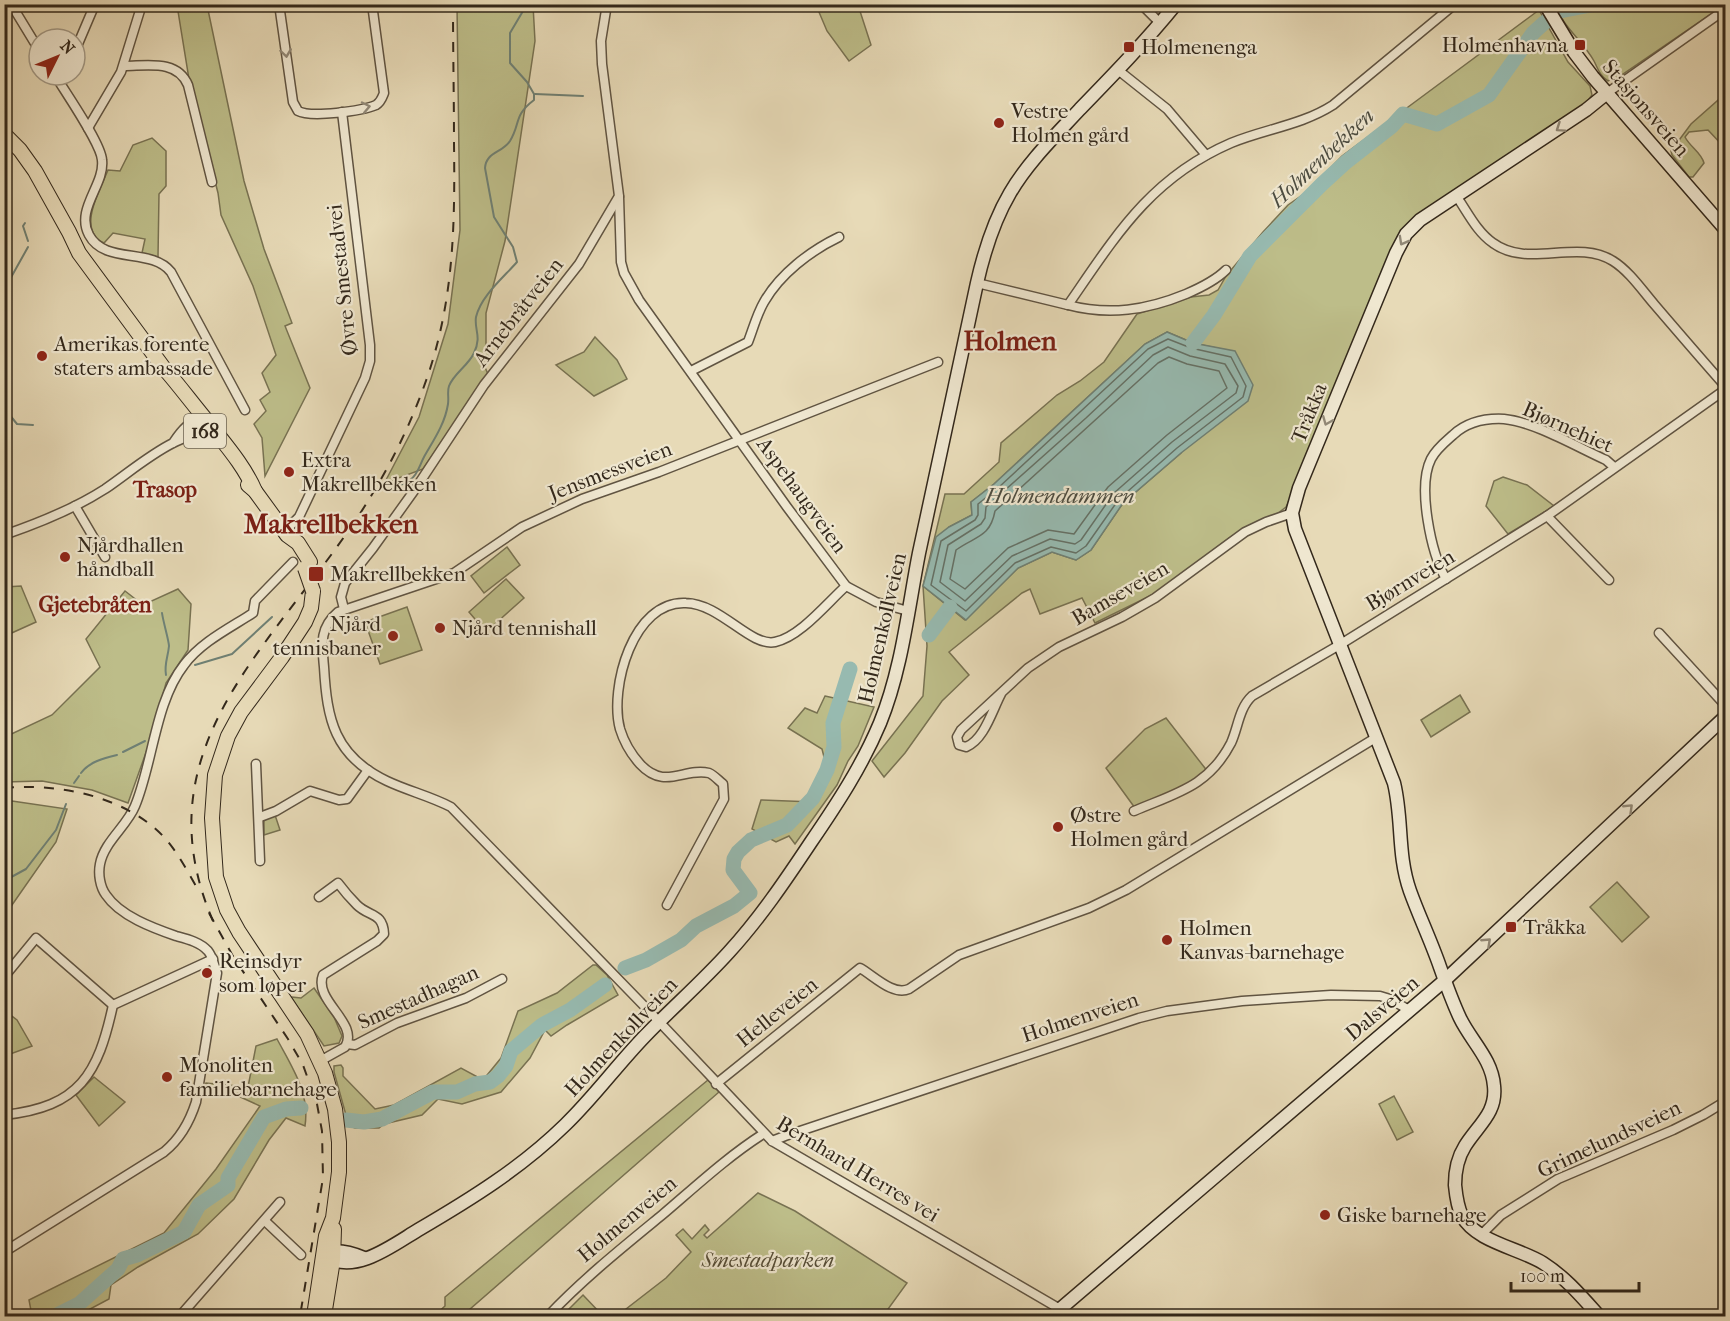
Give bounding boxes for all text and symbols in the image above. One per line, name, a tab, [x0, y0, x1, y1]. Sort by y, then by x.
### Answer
north arrow	[27, 27, 87, 87]
place label: Holmenhavna	[1442, 33, 1568, 57]
place label: Holmenenga	[1141, 35, 1257, 59]
text: N	[57, 36, 79, 59]
marker: Holmenhavna	[1573, 38, 1587, 52]
marker: Holmenenga	[1122, 40, 1136, 54]
one-way arrow	[279, 49, 291, 58]
street label: Stasjonsveien	[1597, 55, 1695, 161]
place label: Vestre Holmen gård	[1010, 99, 1130, 147]
one-way arrow	[361, 101, 371, 114]
water label: Holmenbekken	[1264, 103, 1380, 214]
marker: Vestre Holmen gård	[992, 116, 1006, 130]
one-way arrow	[1555, 120, 1566, 131]
street label: Øvre Smestadvei	[322, 203, 362, 357]
one-way arrow	[1398, 235, 1410, 245]
street label: Arnebråtveien	[468, 253, 568, 372]
district label: Holmen	[963, 325, 1057, 357]
place label: Amerikas forente staters ambassade	[53, 332, 213, 380]
marker: Amerikas forente staters ambassade	[35, 349, 49, 363]
street label: Tråkka	[1286, 379, 1332, 447]
street label: Bjørnehiet	[1519, 396, 1617, 458]
road number: 168	[184, 414, 226, 448]
one-way arrow	[1322, 414, 1334, 425]
street label: Aspehaugveien	[751, 432, 852, 557]
street label: Jensmessveien	[543, 436, 675, 506]
place label: Extra Makrellbekken	[301, 448, 437, 496]
marker: Extra Makrellbekken	[282, 465, 296, 479]
district label: Trasop	[132, 477, 197, 503]
water label: Holmendammen	[984, 483, 1135, 509]
district label: Makrellbekken	[244, 508, 419, 540]
place label: Njårdhallen håndball	[77, 533, 184, 581]
street label: Bjørnveien	[1361, 544, 1459, 616]
marker: Njårdhallen håndball	[58, 550, 72, 564]
street label: Holmenkollveien	[853, 550, 911, 706]
street label: Bamseveien	[1067, 556, 1173, 630]
place label: Makrellbekken	[330, 562, 466, 586]
marker: Makrellbekken	[307, 565, 325, 583]
district label: Gjetebråten	[38, 592, 152, 618]
place label: Njård tennisbaner	[273, 612, 382, 660]
place label: Njård tennishall	[452, 616, 597, 640]
marker: Njård tennishall	[433, 621, 447, 635]
marker: Njård tennisbaner	[386, 629, 400, 643]
place label: Østre Holmen gård	[1070, 803, 1189, 851]
one-way arrow	[1621, 804, 1632, 815]
marker: Østre Holmen gård	[1051, 820, 1065, 834]
place label: Tråkka	[1523, 915, 1586, 939]
place label: Holmen Kanvas-barnehage	[1179, 916, 1344, 964]
marker: Tråkka	[1504, 920, 1518, 934]
marker: Holmen Kanvas-barnehage	[1160, 933, 1174, 947]
one-way arrow	[1480, 938, 1491, 949]
place label: Reinsdyr som løper	[219, 949, 306, 997]
street label: Smestadhagan	[354, 960, 482, 1034]
marker: Reinsdyr som løper	[200, 966, 214, 980]
street label: Dalsveien	[1340, 970, 1424, 1046]
street label: Holmenkollveien	[560, 972, 682, 1102]
street label: Helleveien	[732, 972, 822, 1052]
street label: Holmenveien	[1019, 987, 1141, 1047]
place label: Monoliten familiebarnehage	[179, 1053, 337, 1101]
marker: Monoliten familiebarnehage	[160, 1070, 174, 1084]
street label: Grimelundsveien	[1533, 1095, 1685, 1183]
street label: Bernhard Herres vei	[772, 1111, 944, 1227]
street label: Holmenveien	[573, 1171, 681, 1267]
place label: Giske barnehage	[1337, 1203, 1486, 1227]
marker: Giske barnehage	[1318, 1208, 1332, 1222]
park label: Smestadparken	[701, 1248, 835, 1272]
scale bar	[1511, 1255, 1638, 1293]
text: 100 m	[1520, 1266, 1565, 1287]

